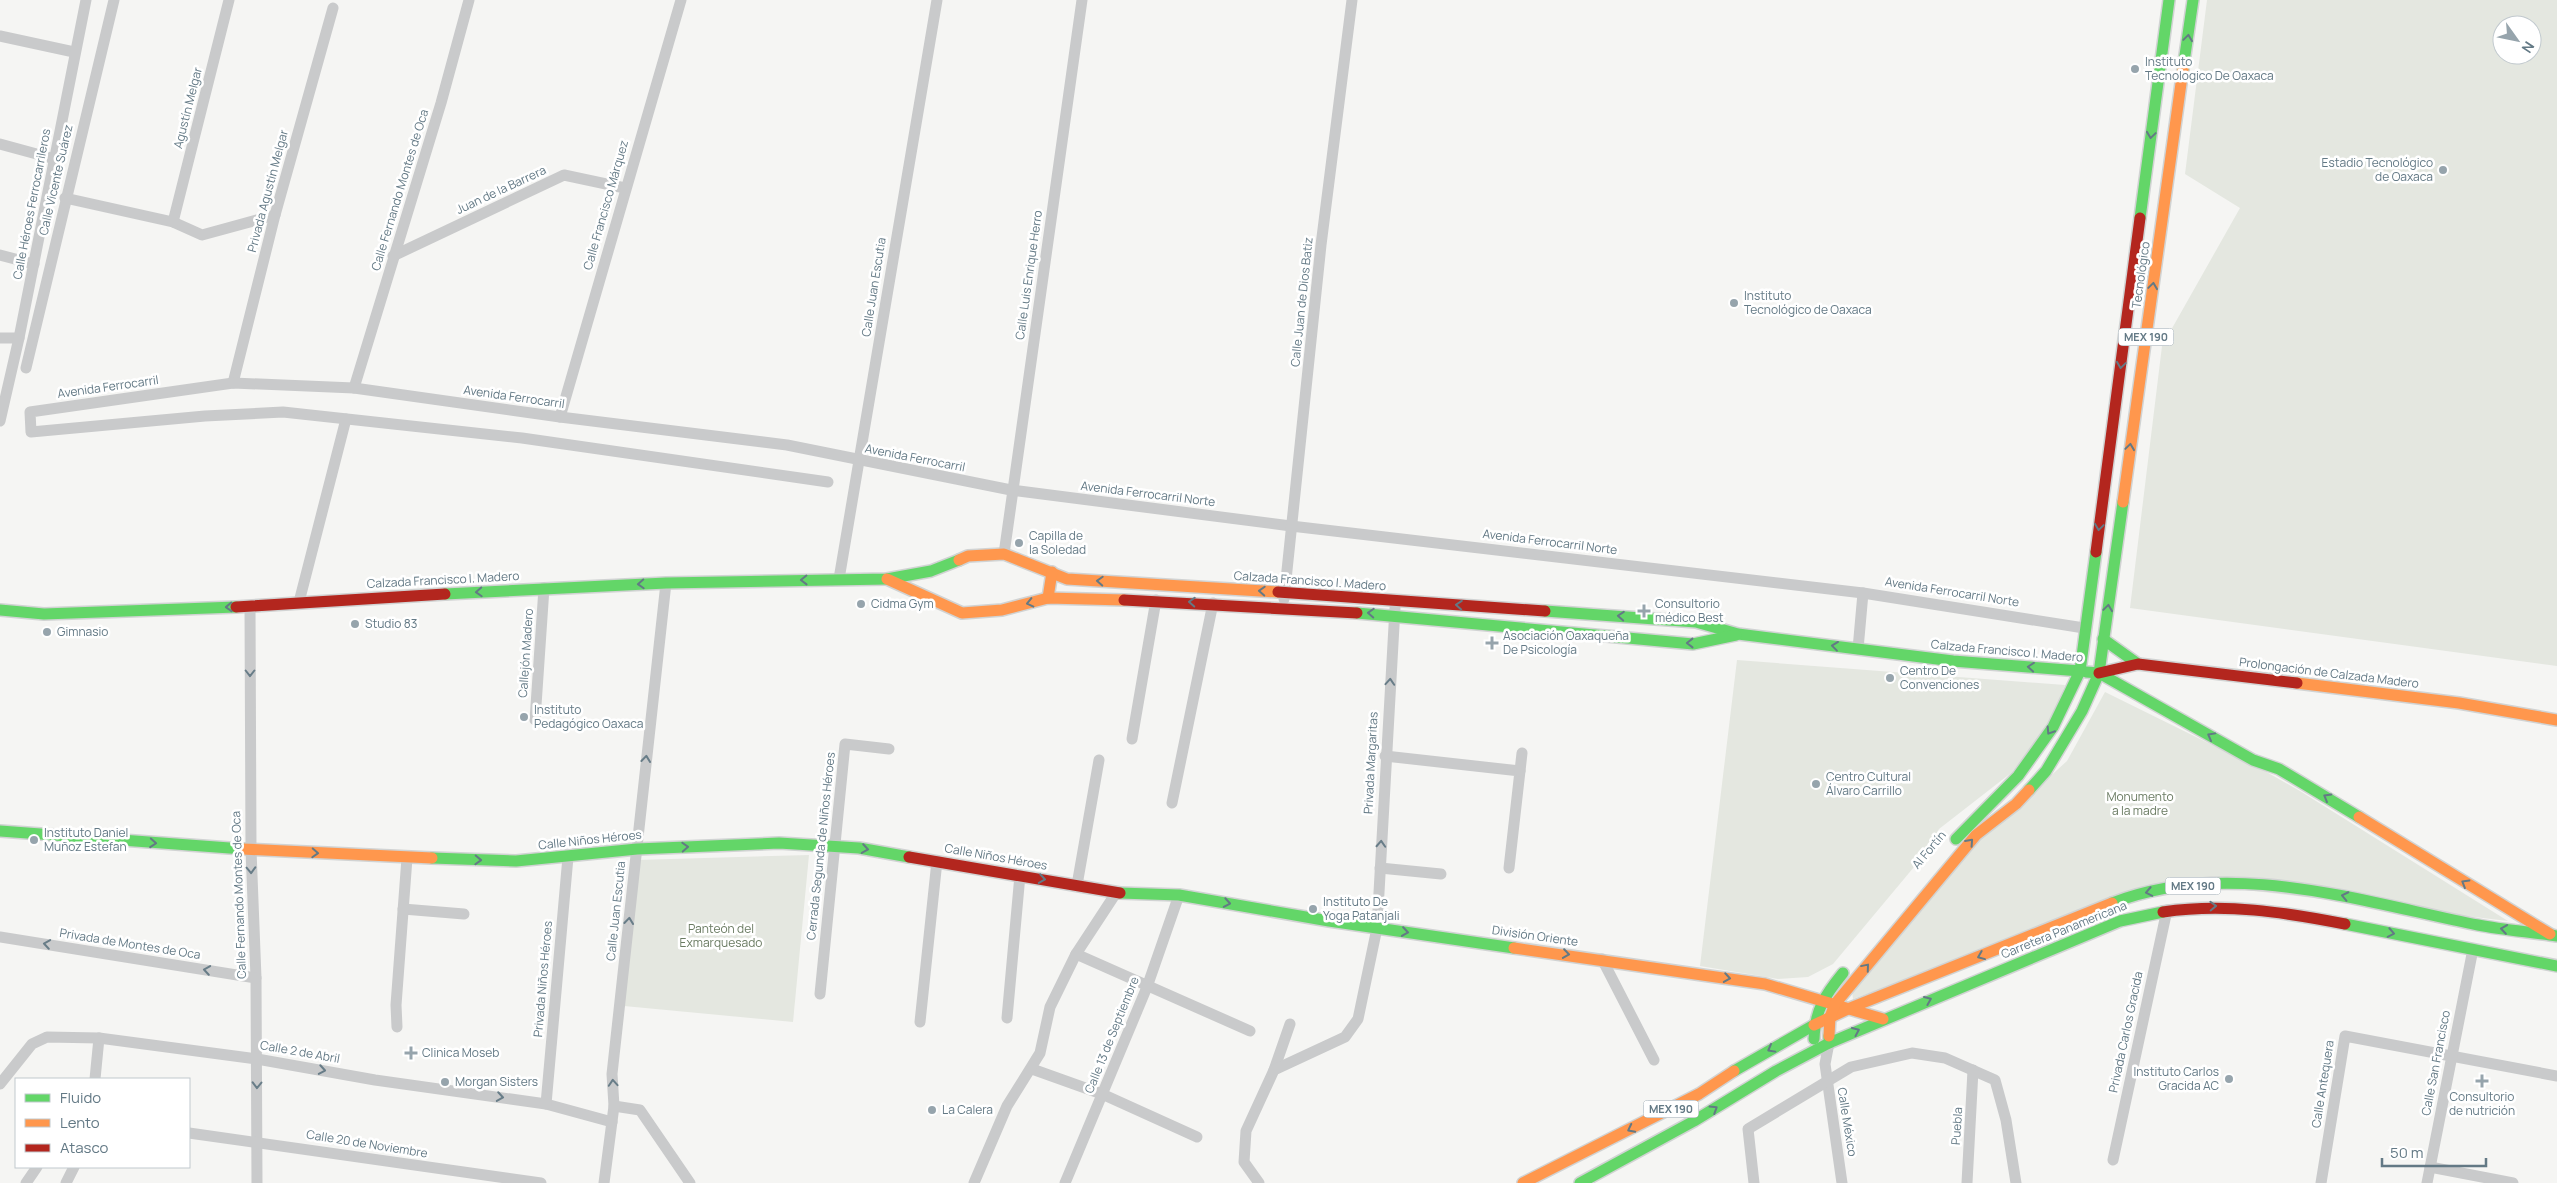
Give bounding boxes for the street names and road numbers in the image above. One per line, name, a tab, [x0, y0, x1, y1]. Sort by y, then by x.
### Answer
street label: Agustín Melgar	[169, 65, 206, 150]
street label: Calle Fernando Montes de Oca	[367, 107, 432, 273]
street label: Calle Vicente Suárez	[34, 123, 77, 237]
street label: Calle Héroes Ferrocarrileros	[9, 127, 54, 281]
street label: Privada Agustín Melgar	[243, 127, 292, 254]
street label: Calle Francisco Márquez	[579, 138, 632, 272]
street label: Juan de la Barrera	[453, 161, 549, 218]
street label: Calle Luis Enrique Herro	[1011, 209, 1046, 341]
street label: Calle Juan Escutia	[857, 236, 890, 338]
street label: Calle Juan de Dios Batiz	[1286, 236, 1317, 368]
street label: Tecnológico	[2127, 240, 2154, 309]
road number: MEX 190	[2118, 328, 2174, 346]
street label: Avenida Ferrocarril	[56, 371, 160, 402]
street label: Avenida Ferrocarril	[462, 381, 566, 412]
street label: Avenida Ferrocarril	[863, 439, 967, 476]
street label: Avenida Ferrocarril Norte	[1080, 477, 1216, 510]
street label: Avenida Ferrocarril Norte	[1482, 525, 1618, 558]
street label: Calzada Francisco I. Madero	[366, 567, 520, 592]
street label: Calzada Francisco I. Madero	[1233, 567, 1387, 594]
street label: Avenida Ferrocarril Norte	[1884, 573, 2020, 611]
street label: Callejón Madero	[514, 608, 537, 698]
street label: Calzada Francisco I. Madero	[1930, 635, 2084, 666]
street label: Prolongación de Calzada Madero	[2238, 653, 2420, 692]
street label: Privada Margaritas	[1359, 711, 1382, 815]
street label: Cerrada Segunda de Niños Héroes	[802, 751, 839, 941]
street label: Calle Fernando Montes de Oca	[227, 811, 250, 979]
street label: Calle Niños Héroes	[537, 826, 643, 853]
street label: Al Fortín	[1908, 827, 1950, 872]
street label: Calle Niños Héroes	[943, 839, 1049, 874]
street label: Calle Juan Escutia	[602, 860, 629, 962]
road number: MEX 190	[2166, 878, 2220, 894]
street label: Carretera Panamericana	[1998, 896, 2129, 963]
street label: Privada Niños Héroes	[529, 920, 556, 1038]
street label: División Oriente	[1491, 921, 1579, 950]
street label: Privada de Montes de Oca	[58, 924, 202, 963]
street label: Privada Carlos Gracida	[2104, 970, 2147, 1094]
street label: Calle 13 de Septiembre	[1080, 974, 1143, 1096]
street label: Calle San Francisco	[2417, 1009, 2454, 1117]
street label: Calle 2 de Abril	[259, 1036, 341, 1067]
street label: Calle Antequera	[2307, 1039, 2338, 1129]
street label: Calle México	[1834, 1086, 1861, 1158]
road number: MEX 190	[1644, 1100, 1698, 1118]
street label: Puebla	[1947, 1106, 1966, 1145]
street label: Calle 20 de Noviembre	[305, 1126, 429, 1161]

